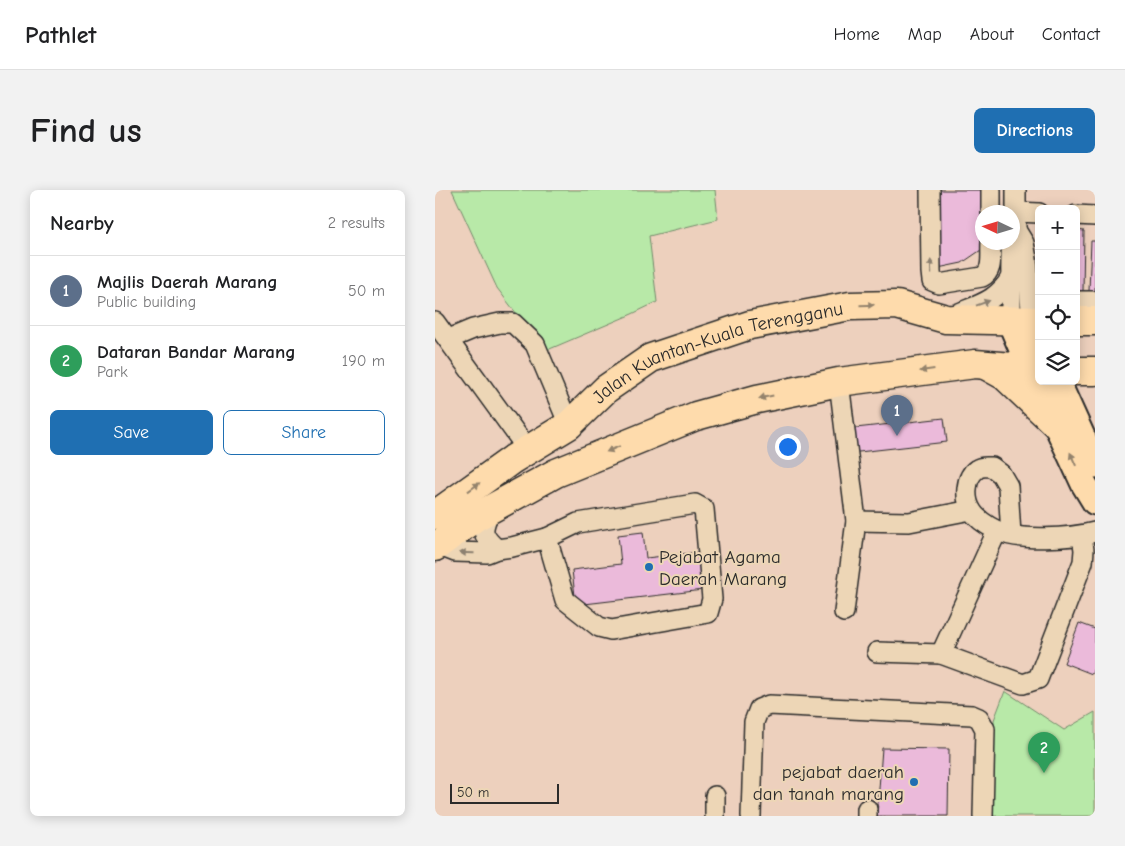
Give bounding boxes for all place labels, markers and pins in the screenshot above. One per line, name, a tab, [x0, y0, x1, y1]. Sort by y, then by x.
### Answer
pin: 1	[881, 395, 913, 436]
place label: Pejabat Agama Daerah Marang	[659, 546, 787, 590]
marker: Pejabat Agama Daerah Marang	[643, 561, 655, 573]
pin: 2	[1028, 732, 1060, 773]
place label: pejabat daerah dan tanah marang	[753, 761, 904, 805]
marker: pejabat daerah dan tanah marang	[908, 776, 920, 788]

